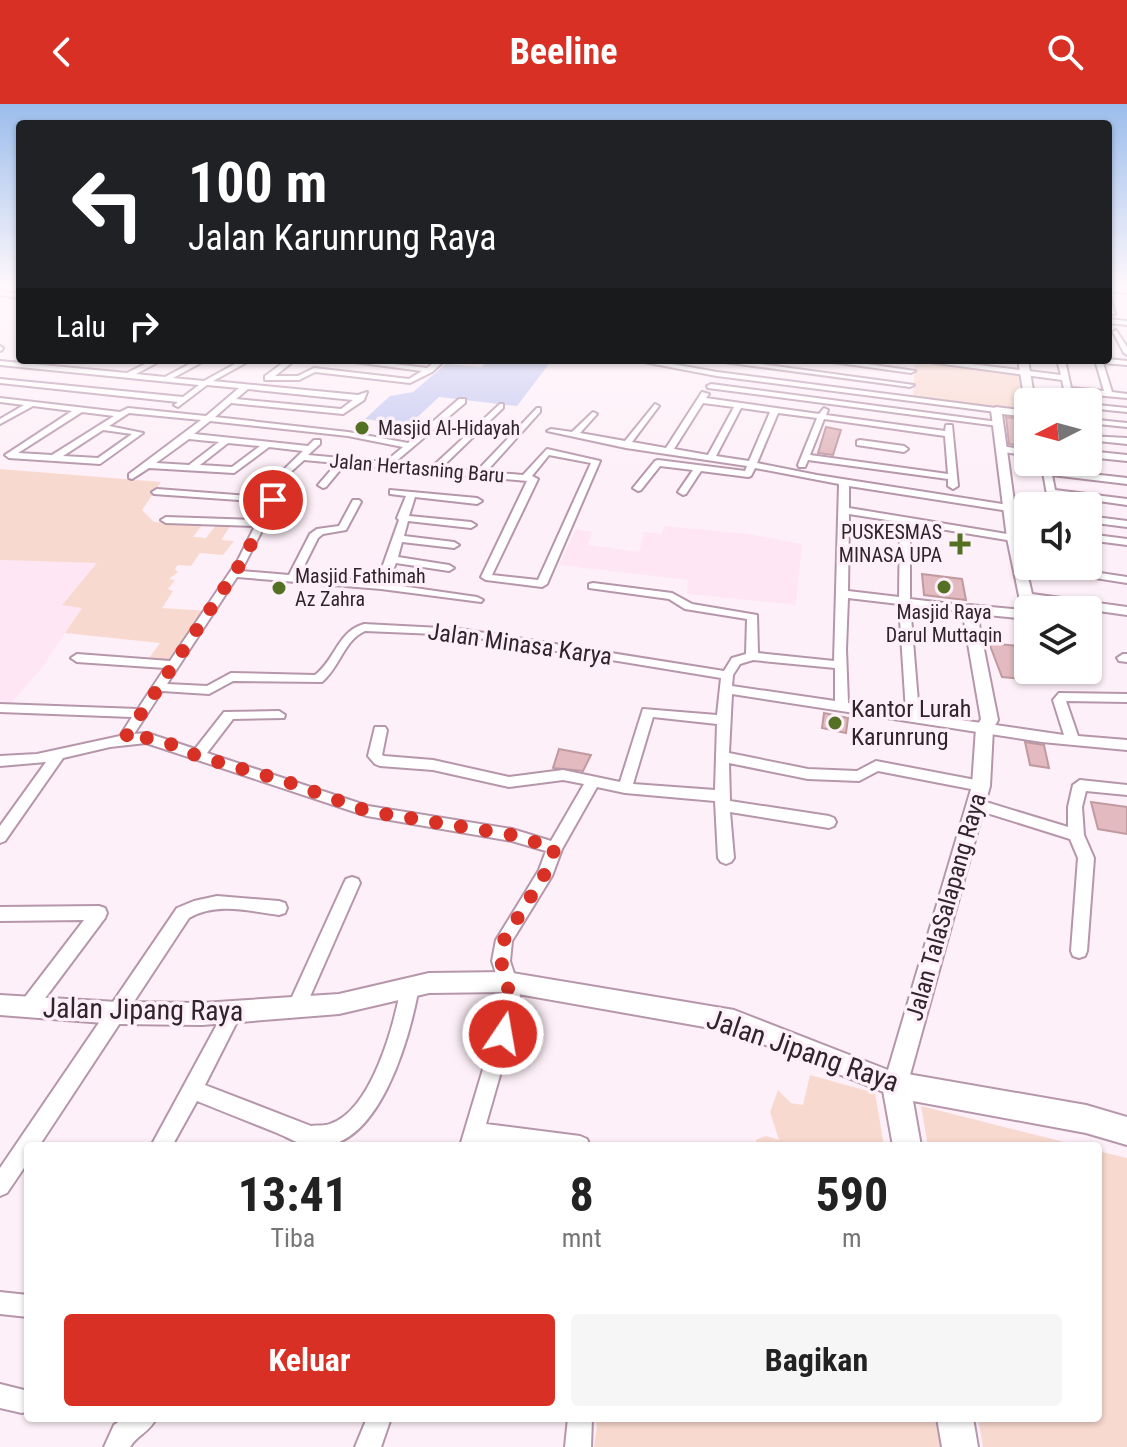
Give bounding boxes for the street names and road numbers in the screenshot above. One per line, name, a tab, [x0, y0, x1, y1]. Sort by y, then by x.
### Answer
street label: Jalan Hertasning Baru	[329, 448, 505, 488]
street label: Jalan Minasa Karya	[426, 617, 614, 671]
street label: Jalan TalaSalapang Raya	[900, 790, 992, 1024]
street label: Jalan Jipang Raya	[42, 991, 244, 1028]
street label: Jalan Jipang Raya	[703, 1002, 903, 1099]

